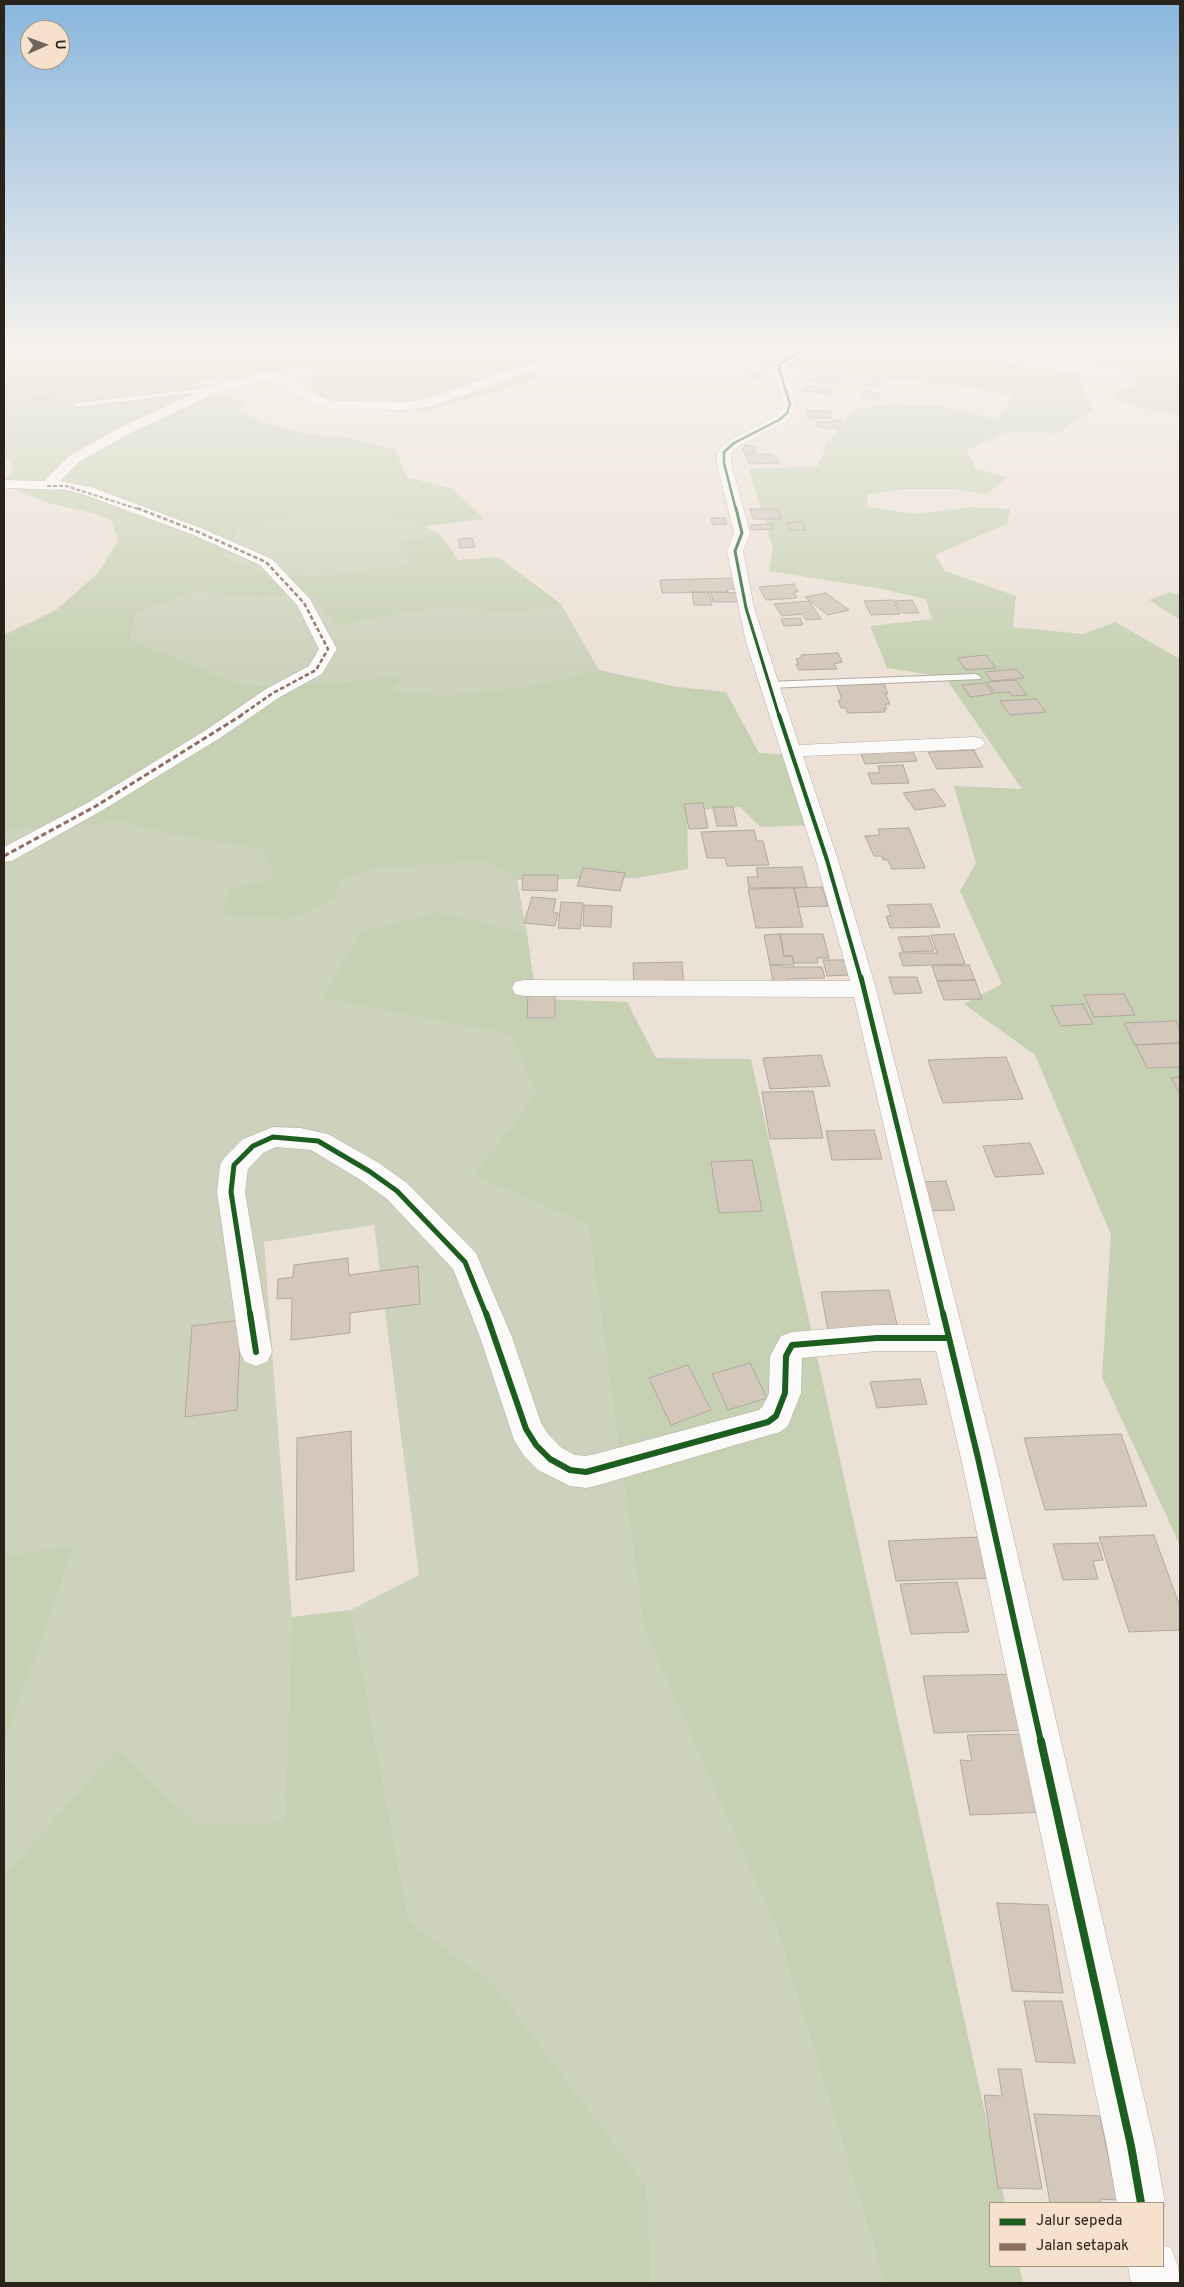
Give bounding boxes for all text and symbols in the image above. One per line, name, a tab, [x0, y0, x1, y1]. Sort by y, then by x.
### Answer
north arrow	[20, 20, 70, 70]
text: U	[51, 39, 68, 50]
legend	[989, 2202, 1164, 2267]
text: Jalur sepeda	[1036, 2212, 1122, 2231]
text: Jalan setapak	[1036, 2237, 1129, 2256]

